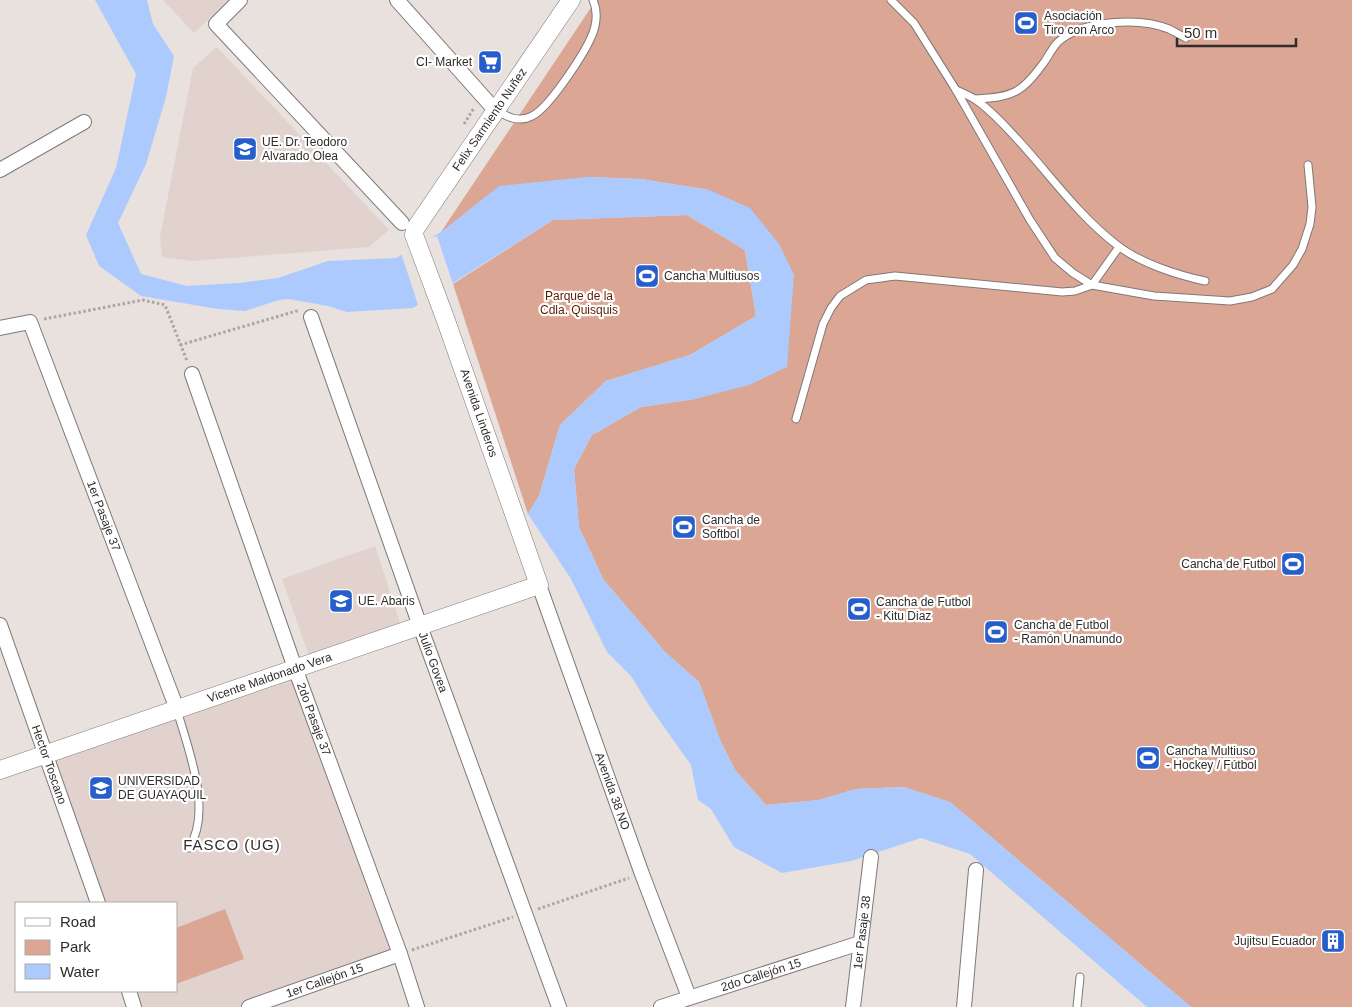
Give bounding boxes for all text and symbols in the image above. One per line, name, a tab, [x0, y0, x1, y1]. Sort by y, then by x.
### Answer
place label: Asociación Tiro con Arco	[1044, 9, 1115, 37]
sports icon: Asociación Tiro con Arco	[1013, 10, 1039, 36]
scale bar	[1177, 15, 1296, 47]
text: 50 m	[1184, 24, 1217, 41]
supermarket icon: CI- Market	[477, 49, 503, 75]
place label: CI- Market	[416, 55, 473, 69]
street label: Felix Sarmiento Nuñez	[450, 65, 530, 174]
place label: UE. Dr. Teodoro Alvarado Olea	[262, 135, 347, 163]
school or university icon: UE. Dr. Teodoro Alvarado Olea	[232, 136, 258, 162]
sports icon: Cancha Multiusos	[634, 263, 660, 289]
place label: Cancha Multiusos	[664, 269, 759, 283]
park label: Parque de la Cdla. Quisquis	[540, 289, 618, 317]
street label: Avenida Linderos	[457, 367, 501, 459]
street label: 1er Pasaje 37	[84, 479, 123, 553]
place label: Cancha de Softbol	[702, 513, 760, 541]
sports icon: Cancha de Softbol	[671, 514, 697, 540]
sports icon: Cancha de Futbol	[1280, 551, 1306, 577]
place label: Cancha de Futbol	[1181, 557, 1276, 571]
school or university icon: UE. Abaris	[328, 588, 354, 614]
place label: UE. Abaris	[358, 594, 415, 608]
place label: Cancha de Futbol - Kitu Diaz	[876, 595, 971, 623]
sports icon: Cancha de Futbol - Kitu Diaz	[846, 596, 872, 622]
place label: Cancha de Futbol - Ramón Unamundo	[1014, 618, 1122, 646]
sports icon: Cancha de Futbol - Ramón Unamundo	[983, 619, 1009, 645]
street label: Julio Govea	[416, 630, 451, 695]
street label: Vicente Maldonado Vera	[205, 650, 334, 705]
street label: 2do Pasaje 37	[294, 681, 334, 758]
street label: Hector Toscano	[29, 723, 70, 806]
place label: Cancha Multiuso - Hockey / Fútbol	[1166, 744, 1257, 772]
sports icon: Cancha Multiuso - Hockey / Fútbol	[1135, 745, 1161, 771]
street label: Avenida 38 NO	[592, 751, 633, 832]
place label: UNIVERSIDAD DE GUAYAQUIL	[118, 774, 207, 802]
school or university icon: UNIVERSIDAD DE GUAYAQUIL	[88, 775, 114, 801]
district label: FASCO (UG)	[183, 836, 281, 853]
street label: 1er Pasaje 38	[851, 895, 873, 970]
legend	[15, 902, 178, 992]
text: Road	[60, 913, 96, 930]
building icon: Jujitsu Ecuador	[1320, 928, 1346, 954]
place label: Jujitsu Ecuador	[1234, 934, 1316, 948]
text: Park	[60, 938, 91, 955]
street label: 2do Callejón 15	[719, 955, 803, 994]
street label: 1er Callejón 15	[284, 960, 365, 1001]
text: Water	[60, 963, 99, 980]

